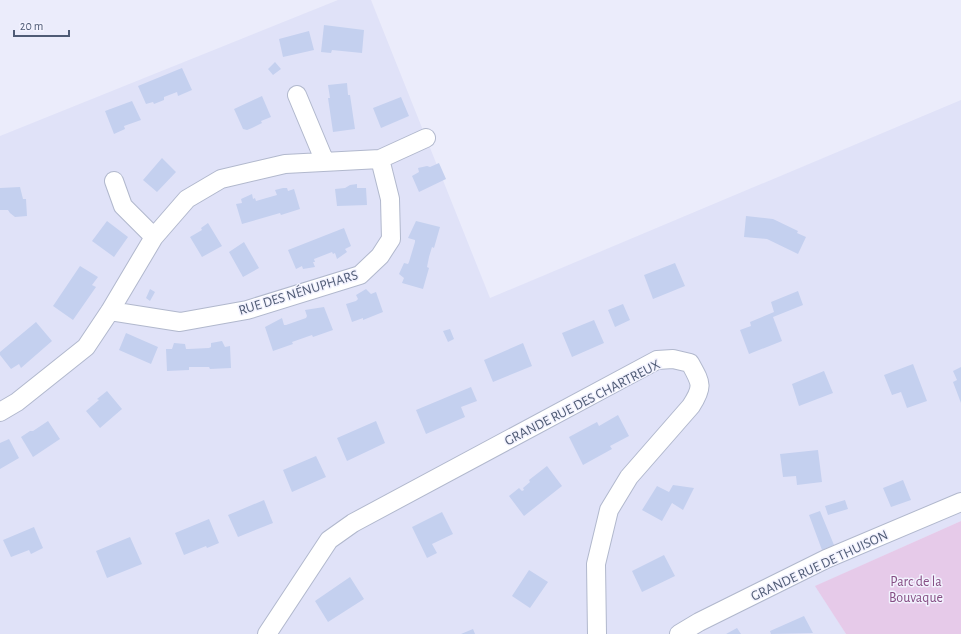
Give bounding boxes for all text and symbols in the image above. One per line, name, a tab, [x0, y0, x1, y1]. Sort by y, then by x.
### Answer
scale bar	[14, 12, 69, 38]
text: 20 m	[20, 20, 43, 32]
street label: RUE DES NÉNUPHARS	[236, 265, 360, 318]
street label: GRANDE RUE DES CHARTREUX	[502, 357, 663, 448]
street label: GRANDE RUE DE THUISON	[749, 528, 890, 604]
park label: Parc de la Bouvaque	[889, 575, 943, 605]

